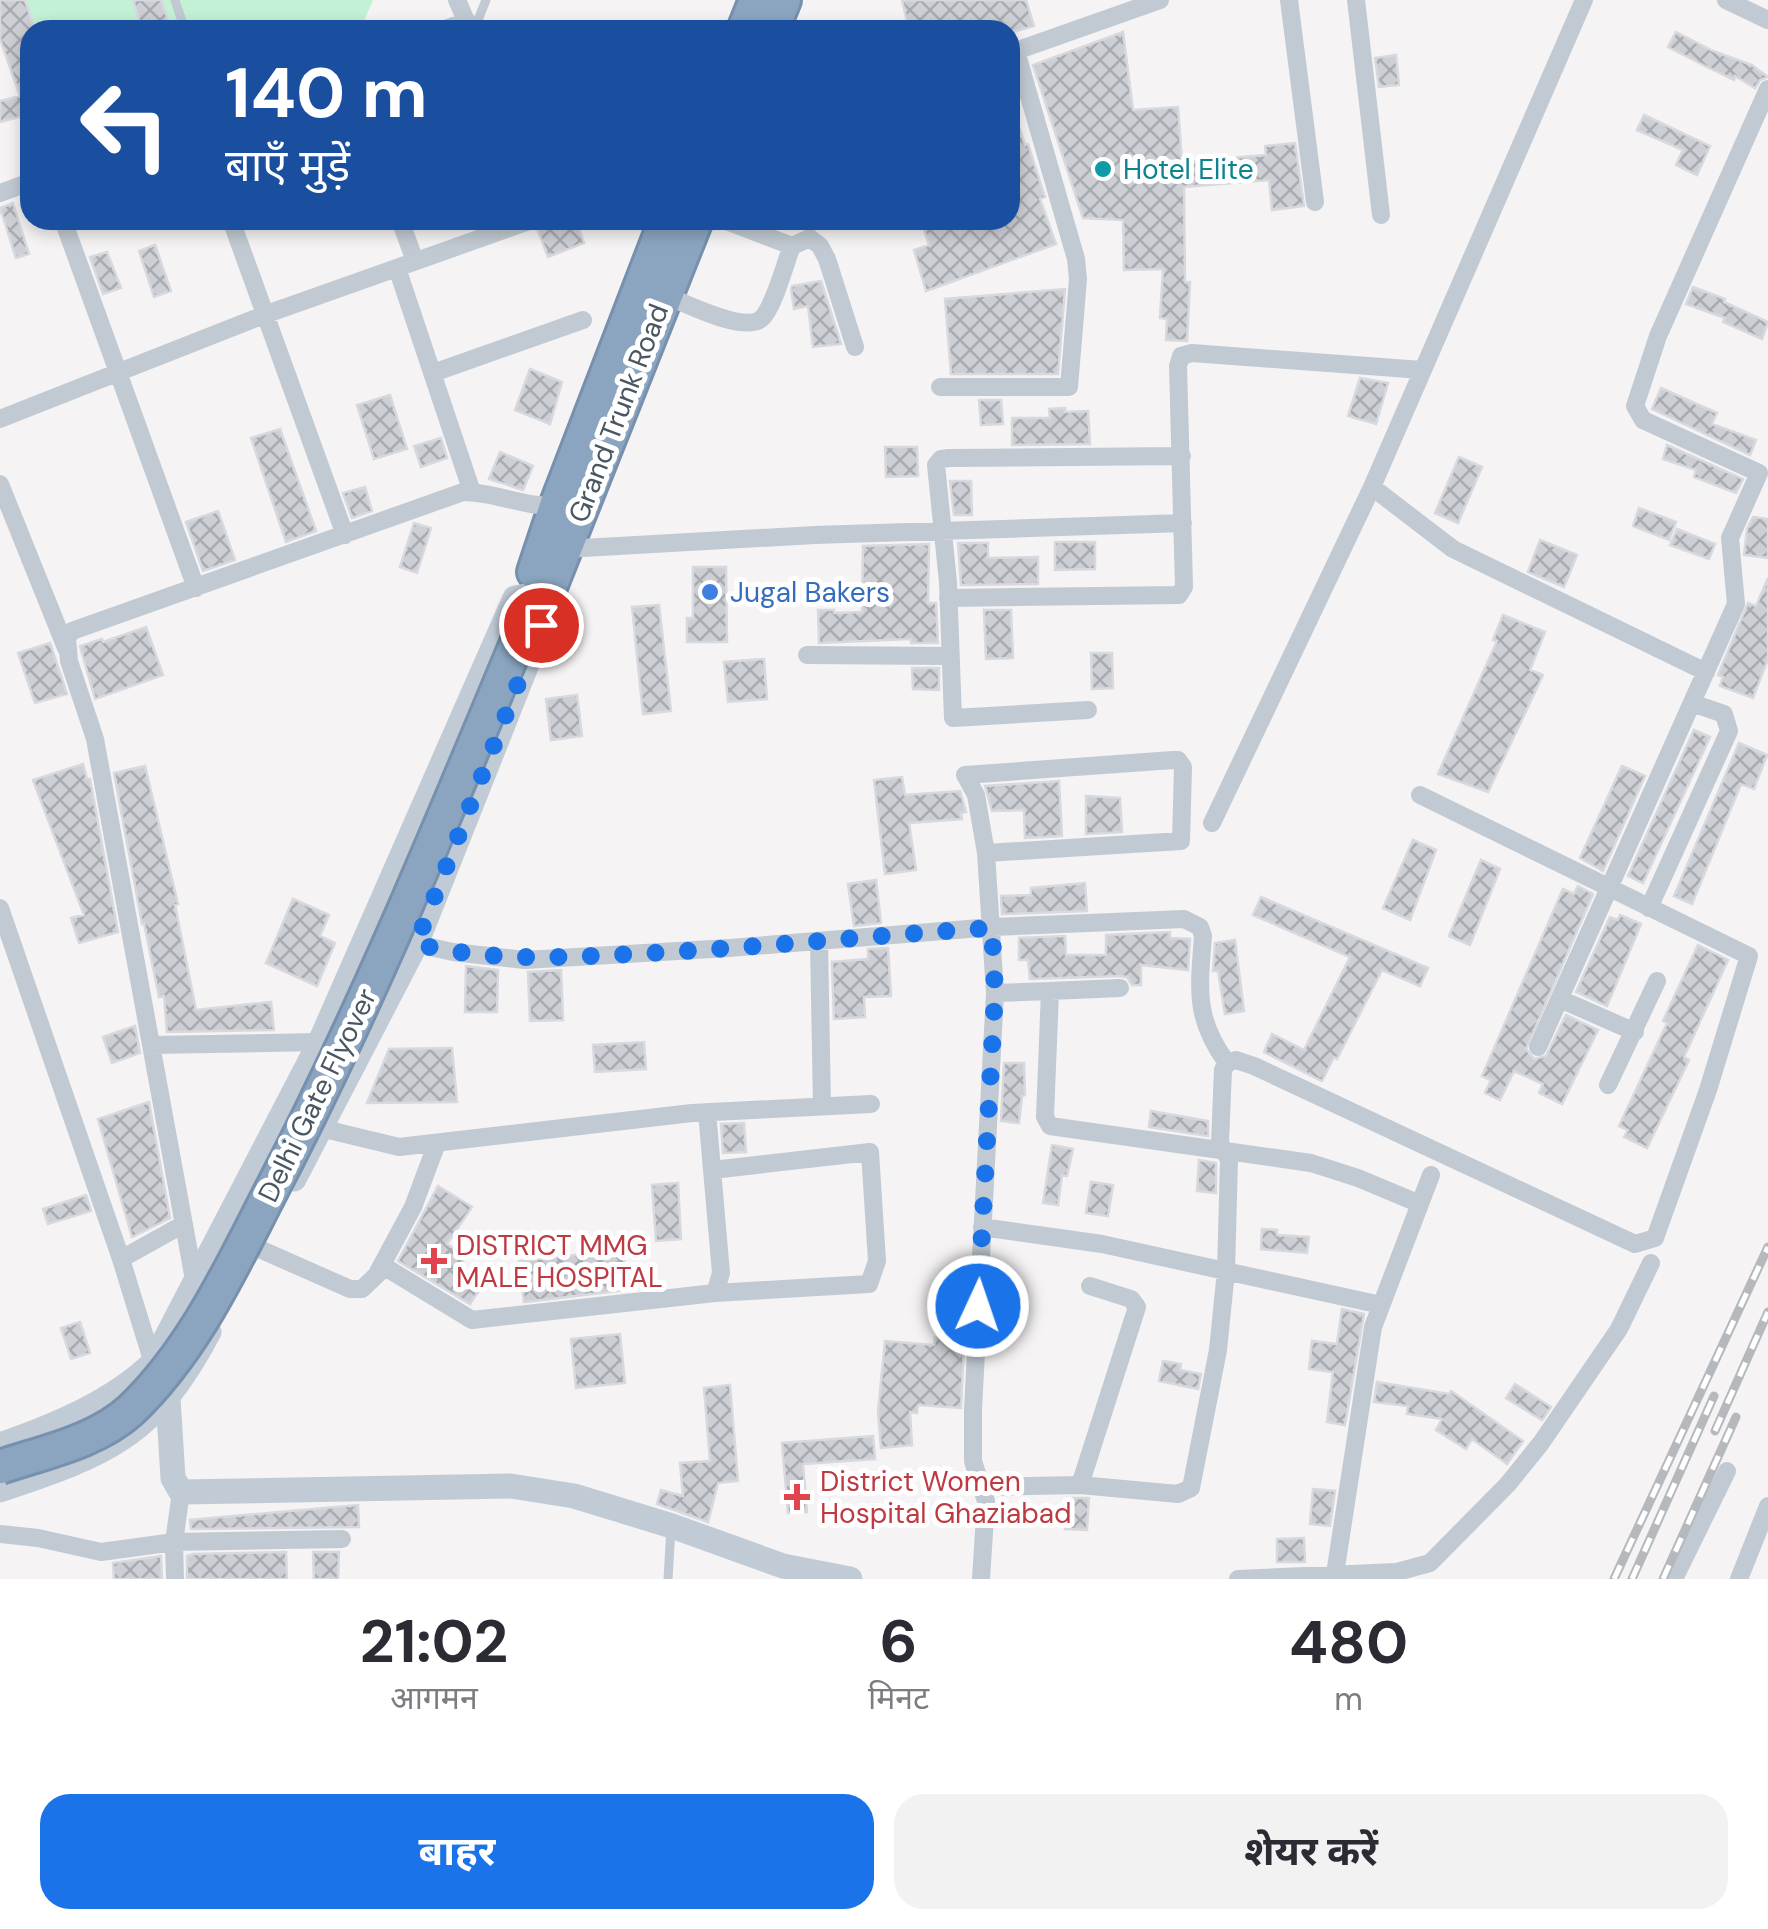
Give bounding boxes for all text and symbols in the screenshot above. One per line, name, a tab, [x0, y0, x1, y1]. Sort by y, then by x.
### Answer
text: 140 m	[225, 48, 428, 139]
icon: left	[60, 60, 190, 190]
text: बाएँ मुड़ें	[225, 136, 350, 195]
place label: Hotel Elite	[1123, 151, 1254, 188]
marker: Hotel Elite	[1092, 158, 1114, 180]
street label: Grand Trunk Road	[560, 299, 677, 528]
place label: Jugal Bakers	[730, 574, 890, 611]
marker: Jugal Bakers	[699, 581, 721, 603]
pin	[499, 583, 584, 668]
icon: arrive	[514, 598, 569, 653]
street label: Delhi Gate Flyover	[250, 982, 385, 1208]
place label: DISTRICT MMG MALE HOSPITAL	[456, 1227, 663, 1296]
marker: DISTRICT MMG MALE HOSPITAL	[421, 1248, 447, 1274]
position arrow	[926, 1254, 1030, 1358]
place label: District Women Hospital Ghaziabad	[820, 1463, 1072, 1532]
marker: District Women Hospital Ghaziabad	[784, 1484, 810, 1510]
text: 21:02	[360, 1602, 508, 1681]
text: 6	[880, 1602, 918, 1681]
text: 480	[1289, 1603, 1408, 1682]
text: आगमन	[390, 1677, 478, 1719]
text: मिनट	[868, 1677, 929, 1719]
text: m	[1334, 1678, 1363, 1720]
button: बाहर	[40, 1794, 874, 1909]
button: शेयर करें	[894, 1794, 1728, 1909]

